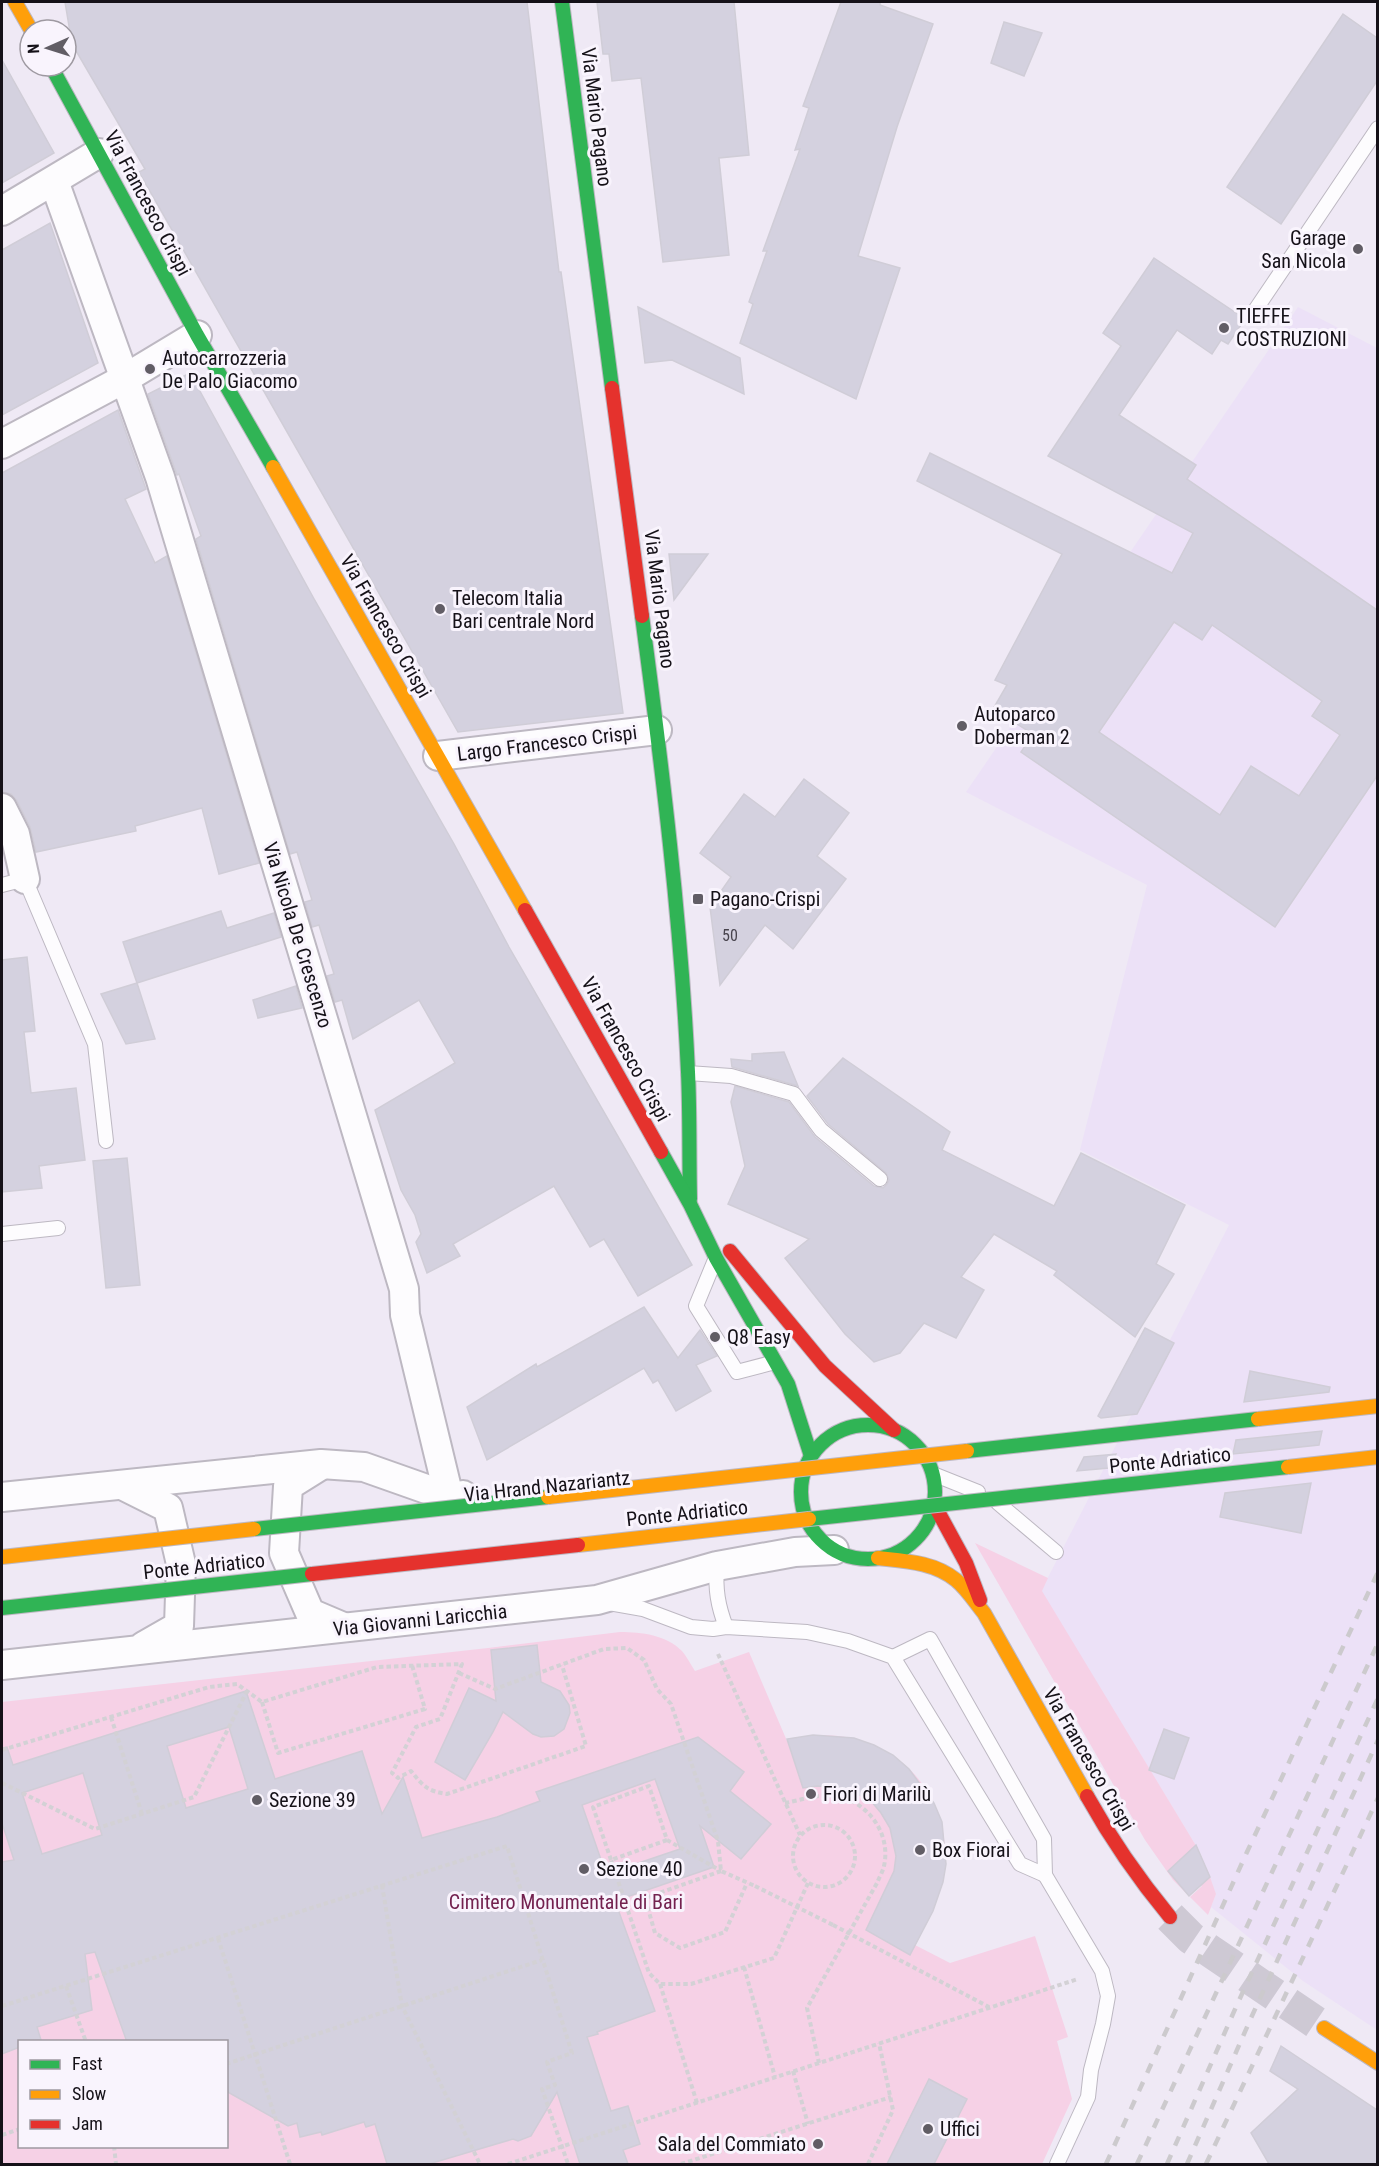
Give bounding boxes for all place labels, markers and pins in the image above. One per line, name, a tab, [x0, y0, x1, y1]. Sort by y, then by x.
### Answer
place label: Garage San Nicola	[1261, 226, 1346, 273]
marker: Garage San Nicola	[1351, 242, 1365, 256]
place label: TIEFFE COSTRUZIONI	[1236, 304, 1347, 351]
marker: TIEFFE COSTRUZIONI	[1217, 321, 1231, 335]
place label: Autocarrozzeria De Palo Giacomo	[162, 346, 298, 393]
marker: Autocarrozzeria De Palo Giacomo	[143, 362, 157, 376]
place label: Telecom Italia Bari centrale Nord	[452, 586, 594, 633]
marker: Telecom Italia Bari centrale Nord	[433, 602, 447, 616]
place label: Autoparco Doberman 2	[974, 702, 1070, 749]
marker: Autoparco Doberman 2	[955, 719, 969, 733]
place label: Pagano-Crispi	[710, 887, 820, 911]
marker: Pagano-Crispi	[691, 892, 705, 906]
place label: Q8 Easy	[727, 1325, 790, 1349]
marker: Q8 Easy	[708, 1330, 722, 1344]
place label: Fiori di Marilù	[823, 1782, 931, 1806]
marker: Fiori di Marilù	[804, 1787, 818, 1801]
place label: Sezione 39	[269, 1788, 356, 1812]
marker: Sezione 39	[250, 1793, 264, 1807]
place label: Box Fiorai	[932, 1838, 1010, 1862]
marker: Box Fiorai	[913, 1843, 927, 1857]
place label: Sezione 40	[596, 1857, 683, 1881]
marker: Sezione 40	[577, 1862, 591, 1876]
place label: Uffici	[940, 2117, 980, 2141]
marker: Uffici	[921, 2122, 935, 2136]
place label: Sala del Commiato	[657, 2132, 806, 2156]
marker: Sala del Commiato	[811, 2137, 825, 2151]

